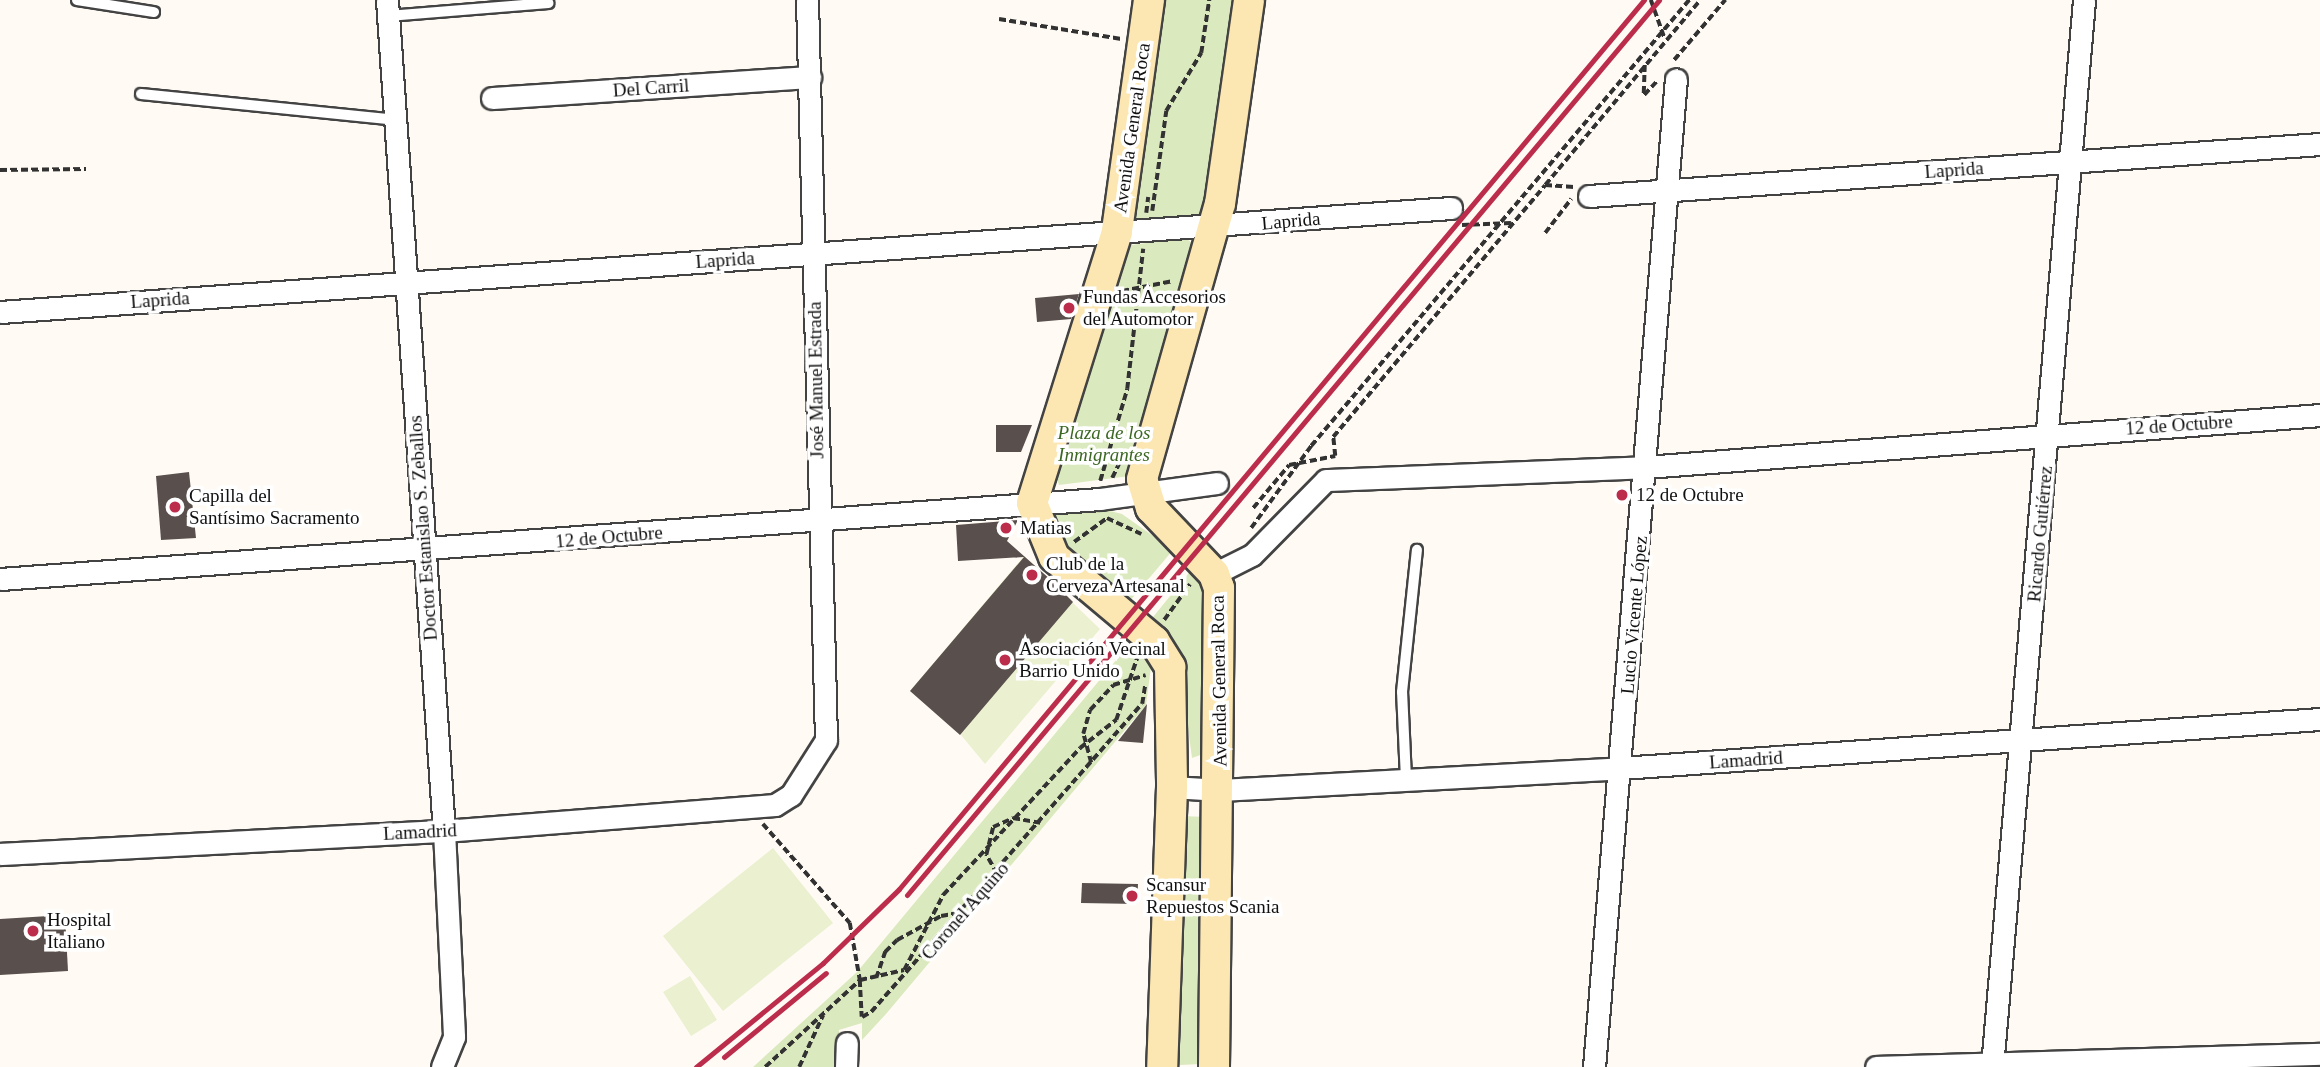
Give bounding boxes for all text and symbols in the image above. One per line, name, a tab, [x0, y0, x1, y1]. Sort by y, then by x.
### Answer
street label: Avenida General Roca	[1109, 41, 1155, 215]
street label: Del Carril	[612, 74, 690, 102]
street label: Laprida	[1924, 157, 1984, 183]
street label: Laprida	[1261, 207, 1321, 235]
street label: Laprida	[695, 247, 755, 273]
place label: Fundas Accesorios del Automotor	[1083, 286, 1227, 330]
street label: Laprida	[130, 287, 190, 313]
marker: Fundas Accesorios del Automotor	[1061, 300, 1077, 316]
street label: José Manuel Estrada	[803, 301, 829, 459]
street label: 12 de Octubre	[2125, 410, 2233, 440]
street label: Doctor Estanislao S. Zeballos	[404, 415, 442, 641]
park label: Plaza de los Inmigrantes	[1058, 422, 1150, 466]
street label: Ricardo Gutiérrez	[2023, 465, 2057, 603]
place label: 12 de Octubre	[1636, 484, 1744, 506]
place label: Capilla del Santísimo Sacramento	[189, 485, 359, 529]
marker: 12 de Octubre	[1614, 487, 1630, 503]
marker: Capilla del Santísimo Sacramento	[167, 499, 183, 515]
place label: Matias	[1020, 517, 1072, 539]
marker: Matias	[998, 520, 1014, 536]
street label: 12 de Octubre	[554, 521, 664, 553]
street label: Lucio Vicente López	[1616, 535, 1652, 695]
place label: Club de la Cerveza Artesanal	[1046, 553, 1186, 597]
marker: Club de la Cerveza Artesanal	[1024, 567, 1040, 583]
street label: Avenida General Roca	[1206, 595, 1232, 767]
place label: Asociación Vecinal Barrio Unido	[1019, 638, 1166, 682]
marker: Asociación Vecinal Barrio Unido	[997, 652, 1013, 668]
street label: Lamadrid	[1708, 746, 1784, 774]
street label: Lamadrid	[383, 819, 457, 845]
street label: Coronel Aquino	[916, 857, 1014, 965]
place label: Scansur Repuestos Scania	[1146, 874, 1280, 918]
marker: Scansur Repuestos Scania	[1124, 888, 1140, 904]
place label: Hospital Italiano	[47, 909, 111, 953]
marker: Hospital Italiano	[25, 923, 41, 939]

